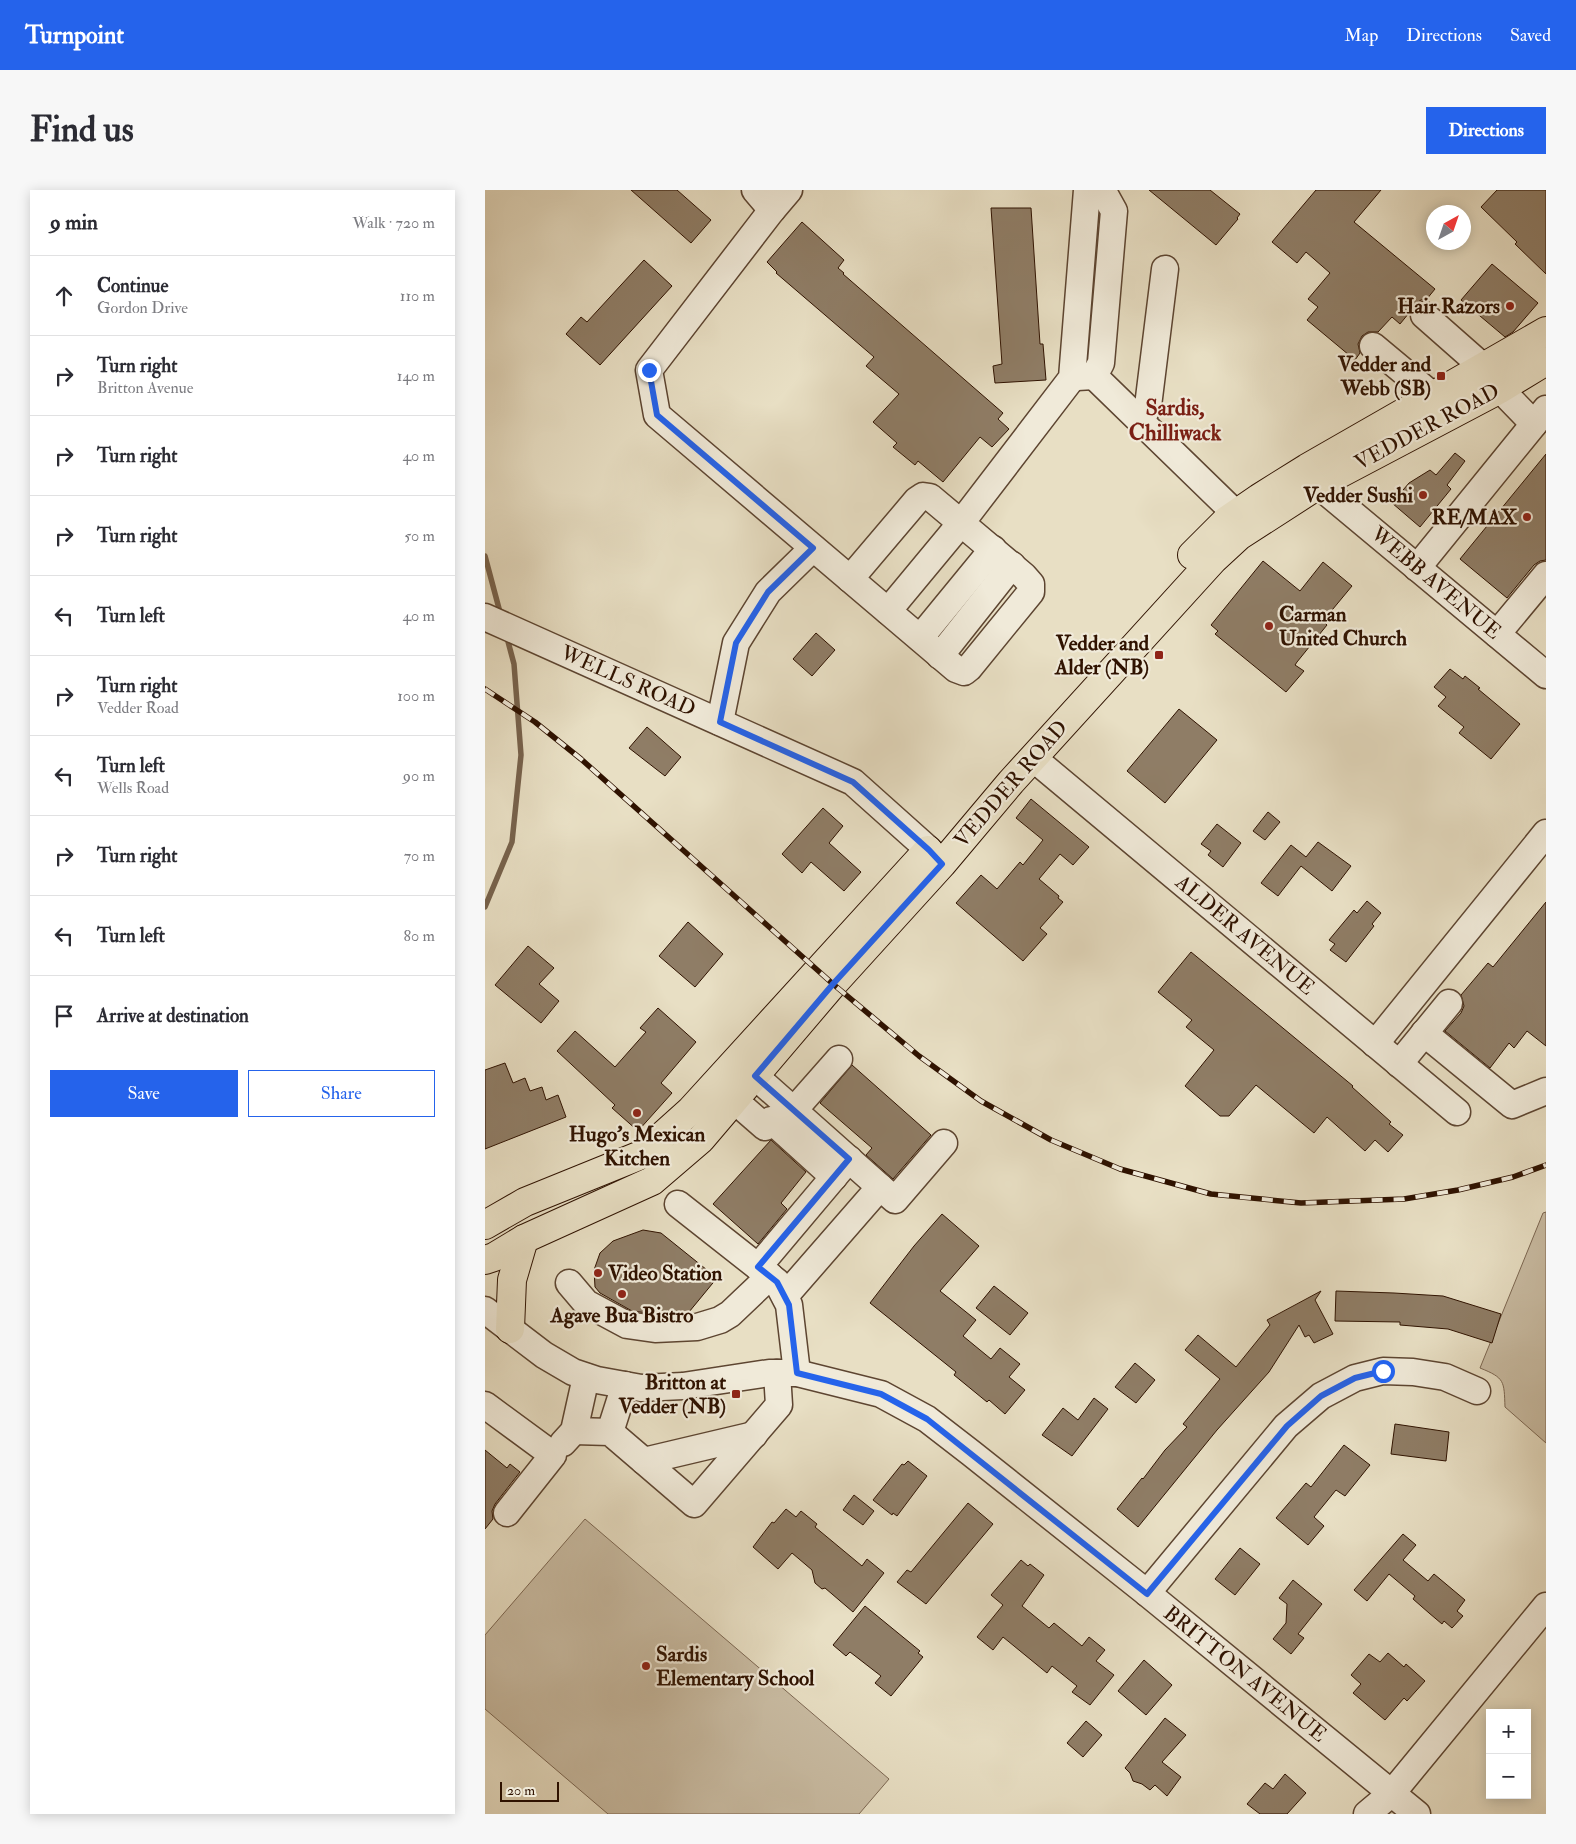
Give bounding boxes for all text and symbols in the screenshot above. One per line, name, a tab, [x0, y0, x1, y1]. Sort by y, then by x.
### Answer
text: Turnpoint	[25, 20, 124, 51]
text: Map	[1345, 24, 1378, 47]
text: Directions	[1406, 24, 1482, 47]
text: Saved	[1510, 24, 1551, 47]
button: Directions	[1426, 107, 1546, 154]
text: Find us	[30, 108, 134, 152]
north arrow	[1426, 205, 1471, 250]
text: 9 min	[50, 209, 98, 236]
text: Walk · 720 m	[352, 213, 435, 233]
text: Continue	[97, 274, 168, 298]
icon: ahead	[50, 282, 78, 310]
text: 110 m	[400, 286, 435, 306]
place label: Hair Razors	[1397, 293, 1500, 320]
text: Gordon Drive	[97, 298, 188, 318]
marker: Hair Razors	[1504, 300, 1516, 312]
place label: Vedder and Webb (SB)	[1337, 351, 1432, 402]
text: Turn right	[97, 354, 177, 378]
route end	[638, 359, 661, 382]
icon: right	[50, 362, 78, 390]
text: 140 m	[397, 366, 435, 386]
marker: Vedder and Webb (SB)	[1435, 370, 1447, 382]
street label: VEDDER ROAD	[1350, 377, 1504, 477]
text: Britton Avenue	[97, 378, 193, 398]
district label: Sardis, Chilliwack	[1129, 394, 1222, 447]
icon: right	[50, 442, 78, 470]
text: Turn right	[97, 444, 177, 468]
text: 40 m	[402, 446, 435, 466]
place label: Vedder Sushi	[1302, 482, 1413, 509]
marker: Vedder Sushi	[1417, 489, 1429, 501]
place label: RE/MAX	[1431, 504, 1518, 531]
marker: RE/MAX	[1521, 511, 1533, 523]
street label: WEBB AVENUE	[1365, 520, 1507, 645]
icon: right	[50, 522, 78, 550]
text: Turn right	[97, 524, 177, 548]
text: 50 m	[404, 526, 435, 546]
place label: Carman United Church	[1279, 601, 1407, 652]
icon: left	[50, 602, 78, 630]
text: Turn left	[97, 604, 165, 628]
text: 40 m	[402, 606, 435, 626]
marker: Carman United Church	[1263, 620, 1275, 632]
place label: Vedder and Alder (NB)	[1054, 630, 1150, 681]
street label: WELLS ROAD	[555, 639, 700, 723]
marker: Vedder and Alder (NB)	[1153, 649, 1165, 661]
text: Turn right	[97, 674, 177, 698]
icon: right	[50, 682, 78, 710]
text: 100 m	[397, 686, 435, 706]
text: Vedder Road	[97, 698, 179, 718]
street label: VEDDER ROAD	[948, 715, 1074, 853]
text: Turn left	[97, 754, 165, 778]
icon: left	[50, 762, 78, 790]
text: 90 m	[403, 766, 435, 786]
text: Wells Road	[97, 778, 169, 798]
icon: right	[50, 842, 78, 870]
text: Turn right	[97, 844, 177, 868]
text: 70 m	[404, 846, 435, 866]
street label: ALDER AVENUE	[1169, 868, 1320, 1001]
icon: left	[50, 922, 78, 950]
text: Turn left	[97, 924, 165, 948]
text: 80 m	[404, 926, 435, 946]
icon: arrive	[50, 1002, 78, 1030]
text: Arrive at destination	[97, 1004, 249, 1028]
button: Save	[50, 1070, 238, 1117]
button: Share	[248, 1070, 435, 1117]
marker: Hugo's Mexican Kitchen	[631, 1107, 643, 1119]
place label: Hugo's Mexican Kitchen	[569, 1121, 705, 1172]
place label: Video Station	[607, 1260, 722, 1287]
marker: Video Station	[592, 1267, 604, 1279]
marker: Agave Bua Bistro	[616, 1288, 628, 1300]
place label: Agave Bua Bistro	[550, 1302, 693, 1329]
route start	[1372, 1360, 1395, 1383]
place label: Britton at Vedder (NB)	[617, 1369, 726, 1420]
marker: Britton at Vedder (NB)	[730, 1388, 742, 1400]
street label: BRITTON AVENUE	[1158, 1600, 1332, 1748]
place label: Sardis Elementary School	[656, 1641, 815, 1692]
marker: Sardis Elementary School	[640, 1660, 652, 1672]
map controls	[1486, 1709, 1531, 1799]
button: +	[1486, 1709, 1531, 1754]
button: −	[1486, 1754, 1531, 1799]
scale bar	[500, 1779, 559, 1802]
text: 20 m	[507, 1782, 535, 1799]

